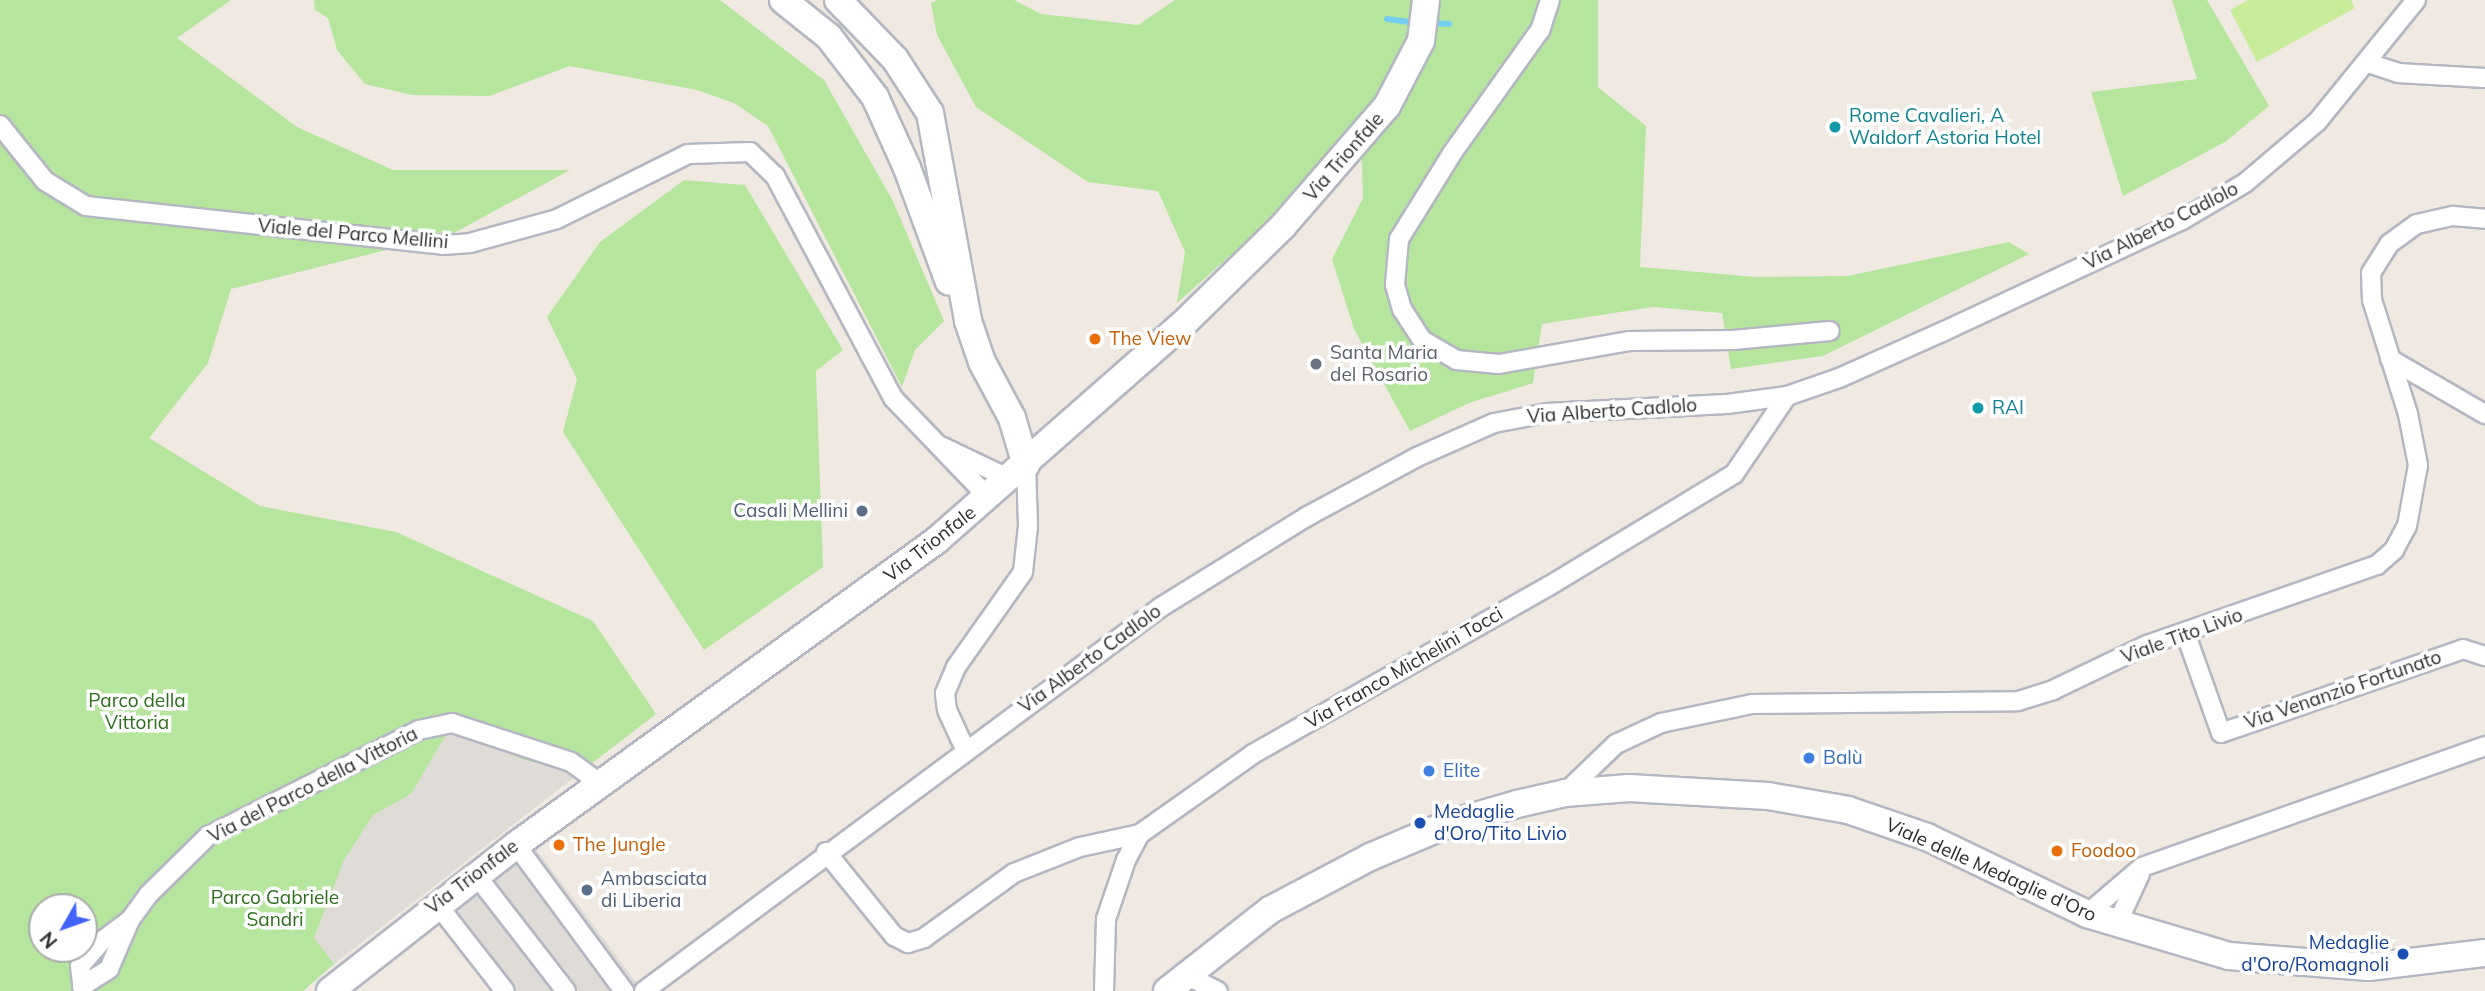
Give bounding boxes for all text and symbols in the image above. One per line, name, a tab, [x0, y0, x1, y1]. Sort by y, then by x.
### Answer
place label: Rome Cavalieri, A Waldorf Astoria Hotel	[1849, 105, 2041, 149]
street label: Via Trionfale	[1299, 108, 1389, 206]
marker: Rome Cavalieri, A Waldorf Astoria Hotel	[1827, 119, 1843, 135]
street label: Via Alberto Cadlolo	[2080, 177, 2242, 275]
street label: Viale del Parco Mellini	[257, 214, 449, 254]
place label: The View	[1109, 328, 1191, 350]
marker: The View	[1087, 331, 1103, 347]
place label: Santa Maria del Rosario	[1330, 342, 1438, 386]
marker: Santa Maria del Rosario	[1308, 356, 1324, 372]
street label: Via Alberto Cadlolo	[1526, 394, 1698, 428]
place label: RAI	[1992, 397, 2024, 419]
marker: RAI	[1970, 400, 1986, 416]
place label: Casali Mellini	[733, 500, 848, 522]
street label: Via Trionfale	[880, 501, 980, 587]
marker: Casali Mellini	[854, 503, 870, 519]
street label: Via Alberto Cadlolo	[1014, 600, 1166, 718]
street label: Via Franco Michelini Tocci	[1301, 602, 1507, 734]
street label: Viale Tito Livio	[2118, 603, 2246, 669]
street label: Via Venanzio Fortunato	[2242, 646, 2444, 734]
park label: Parco della Vittoria	[88, 690, 186, 734]
street label: Via del Parco della Vittoria	[204, 722, 422, 848]
place label: Balù	[1823, 747, 1863, 769]
marker: Balù	[1801, 750, 1817, 766]
place label: Elite	[1443, 760, 1480, 782]
marker: Elite	[1421, 763, 1437, 779]
place label: Medaglie d'Oro/Tito Livio	[1434, 801, 1567, 845]
street label: Viale delle Medaglie d'Oro	[1882, 813, 2100, 927]
marker: Medaglie d'Oro/Tito Livio	[1412, 815, 1428, 831]
place label: The Jungle	[573, 834, 666, 856]
street label: Via Trionfale	[421, 835, 523, 919]
marker: The Jungle	[551, 837, 567, 853]
place label: Foodoo	[2071, 840, 2136, 862]
marker: Foodoo	[2049, 843, 2065, 859]
place label: Ambasciata di Liberia	[601, 868, 707, 912]
marker: Ambasciata di Liberia	[579, 882, 595, 898]
park label: Parco Gabriele Sandri	[211, 887, 339, 931]
north arrow	[28, 893, 98, 963]
text: N	[35, 927, 62, 953]
place label: Medaglie d'Oro/Romagnoli	[2241, 932, 2389, 976]
marker: Medaglie d'Oro/Romagnoli	[2395, 946, 2411, 962]

